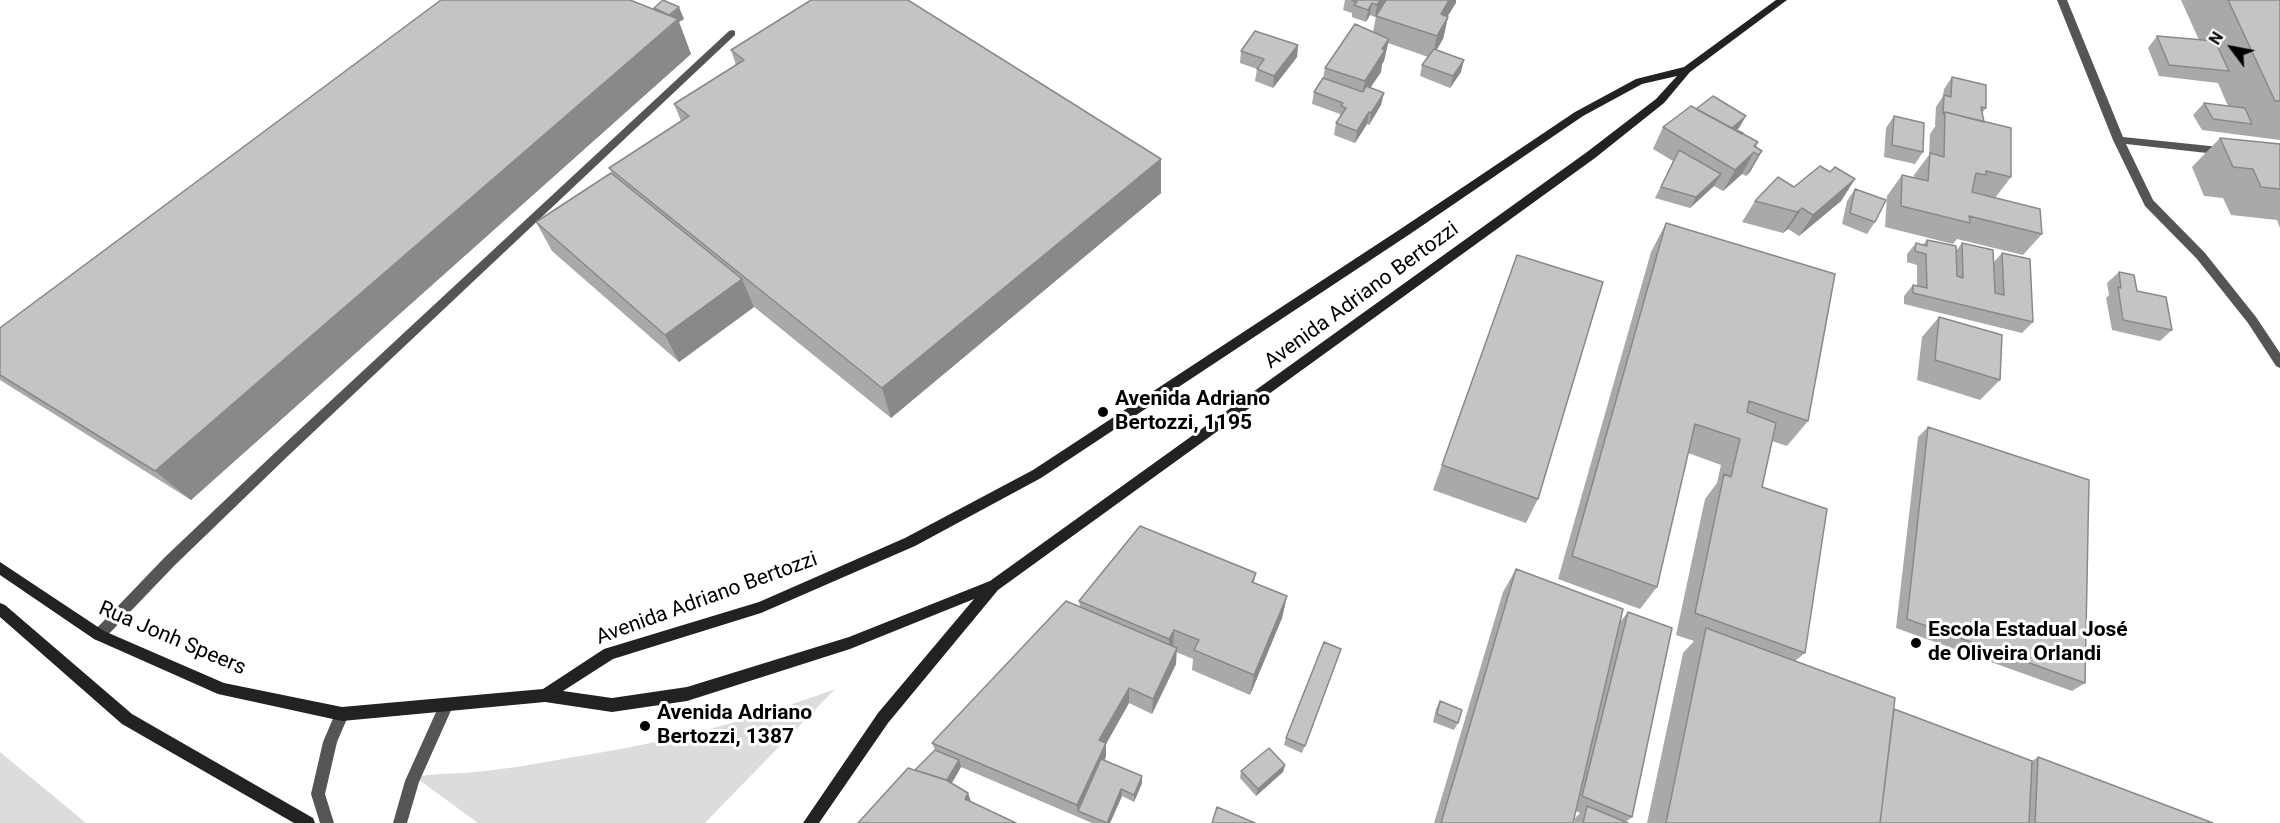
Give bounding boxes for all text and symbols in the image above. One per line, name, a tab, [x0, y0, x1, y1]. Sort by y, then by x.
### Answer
north arrow	[2202, 18, 2262, 78]
text: N	[2205, 28, 2227, 48]
street label: Avenida Adriano Bertozzi	[1260, 217, 1464, 375]
place label: Avenida Adriano Bertozzi, 1195	[1115, 387, 1270, 437]
marker: Avenida Adriano Bertozzi, 1195	[1096, 405, 1110, 419]
street label: Avenida Adriano Bertozzi	[593, 547, 821, 651]
street label: Rua Jonh Speers	[95, 597, 249, 681]
place label: Escola Estadual José de Oliveira Orlandi	[1928, 618, 2128, 668]
marker: Escola Estadual José de Oliveira Orlandi	[1909, 636, 1923, 650]
place label: Avenida Adriano Bertozzi, 1387	[657, 701, 812, 751]
marker: Avenida Adriano Bertozzi, 1387	[638, 719, 652, 733]

